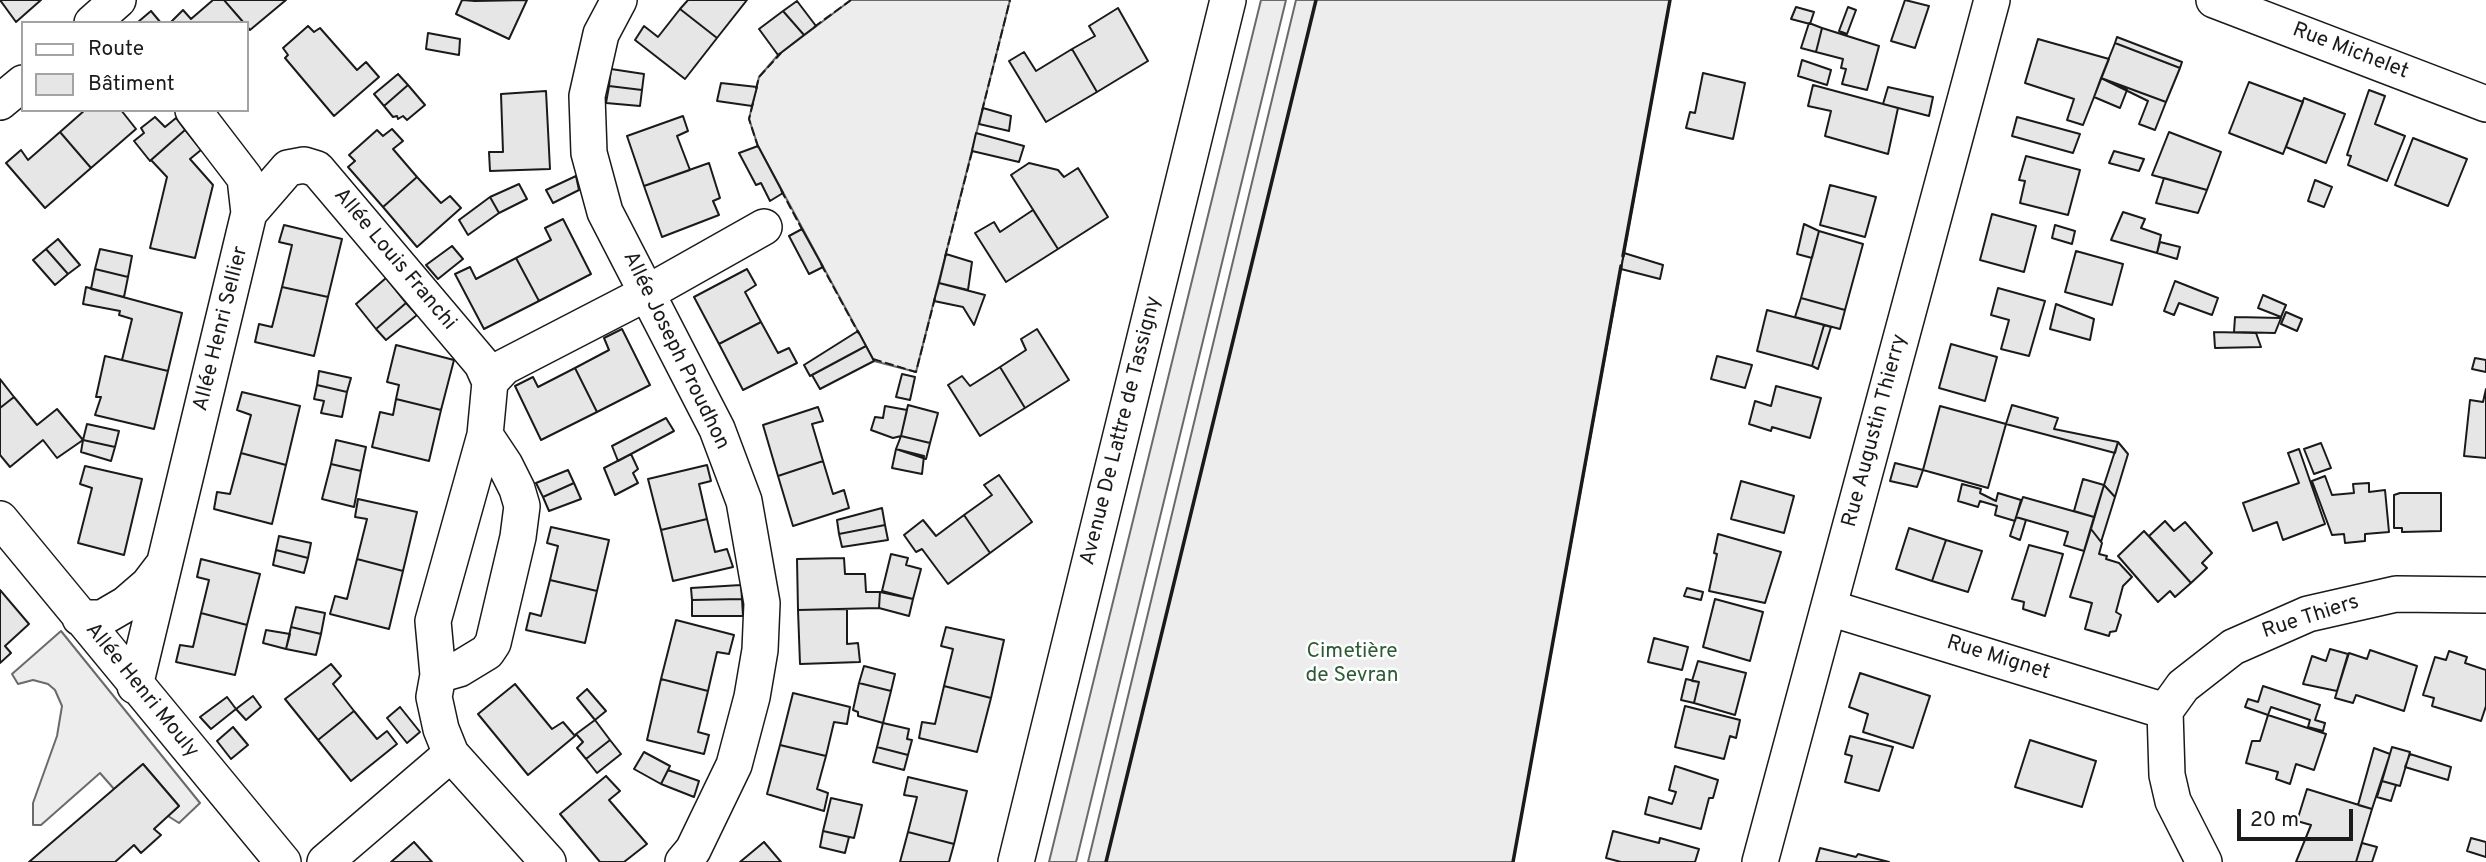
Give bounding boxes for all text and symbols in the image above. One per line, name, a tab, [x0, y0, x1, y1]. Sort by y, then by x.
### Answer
street label: Rue Michelet	[2288, 18, 2412, 86]
legend	[21, 21, 248, 112]
text: Route	[88, 36, 144, 63]
text: Bâtiment	[88, 71, 175, 98]
street label: Allée Louis Franchi	[327, 184, 461, 336]
street label: Allée Henri Sellier	[189, 244, 255, 414]
street label: Allée Joseph Proudhon	[616, 248, 734, 454]
street label: Avenue De Lattre de Tassigny	[1076, 294, 1168, 568]
street label: Rue Augustin Thierry	[1838, 332, 1914, 530]
street label: Rue Thiers	[2259, 591, 2363, 645]
street label: Allée Henri Mouly	[79, 618, 203, 764]
street label: Rue Mignet	[1943, 631, 2053, 687]
park label: Cimetière de Sevran	[1306, 640, 1398, 690]
scale bar	[2241, 796, 2356, 840]
text: 20 m	[2250, 807, 2299, 834]

